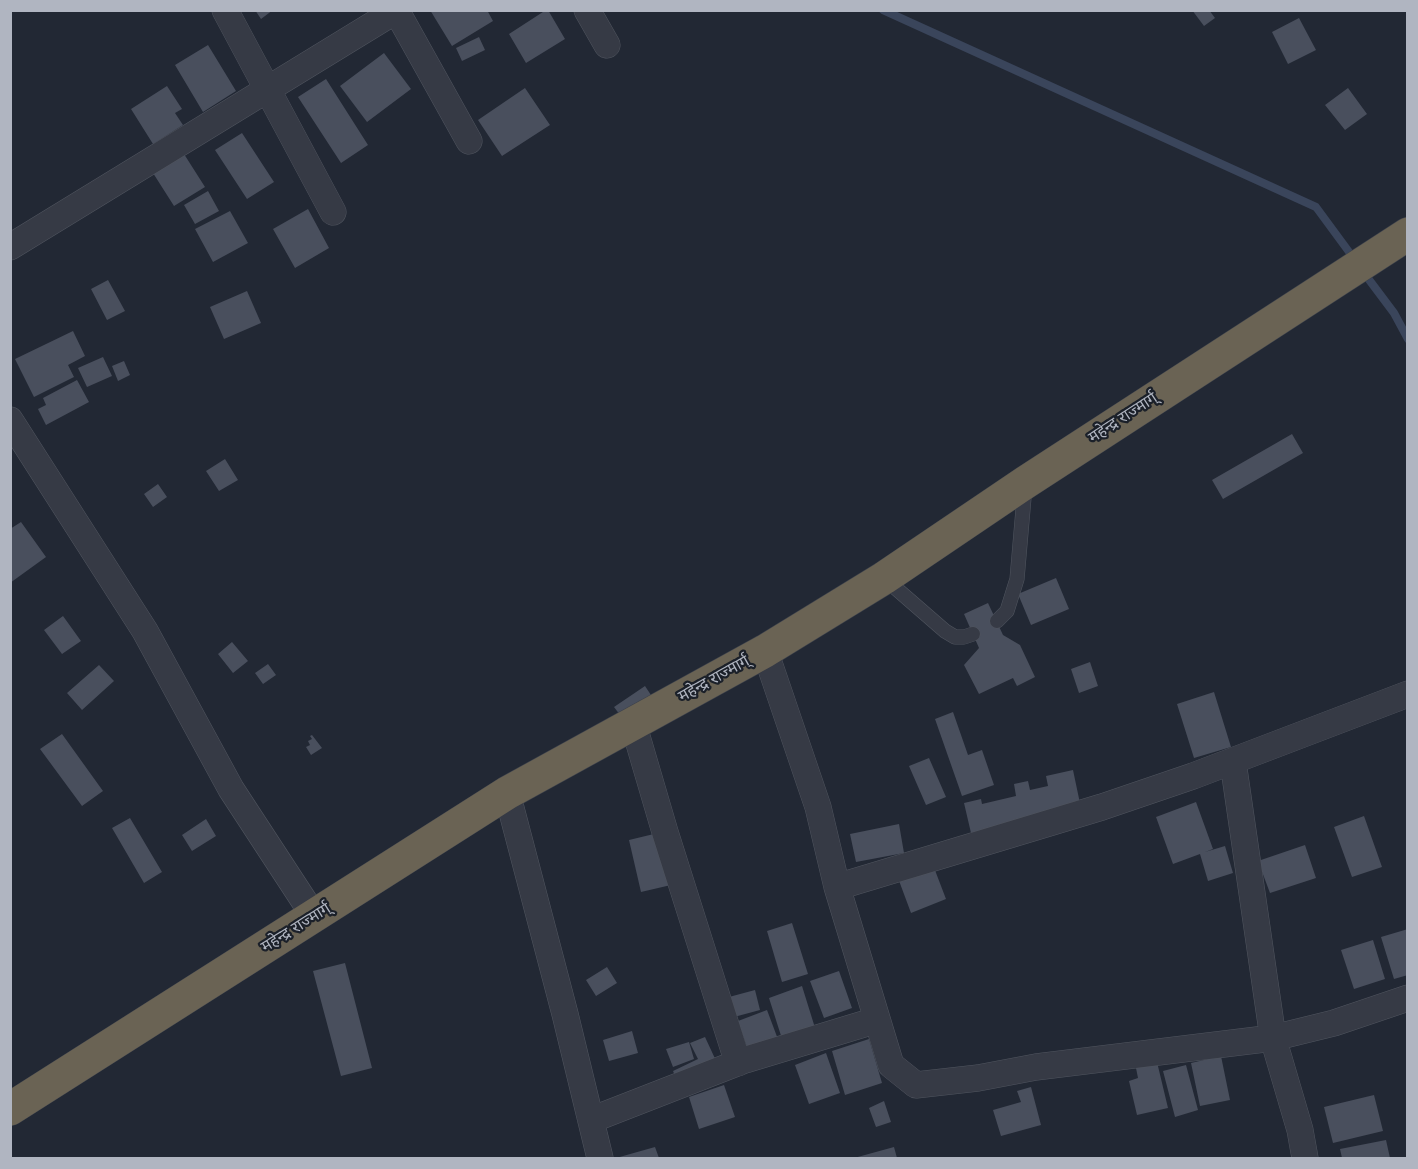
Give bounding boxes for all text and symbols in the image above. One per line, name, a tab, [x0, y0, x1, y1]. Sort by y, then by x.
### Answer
street label: महेन्द्र राज्मार्ग्	[1085, 389, 1161, 447]
street label: महेन्द्र राज्मार्ग्	[675, 652, 753, 706]
street label: महेन्द्र राज्मार्ग्	[258, 899, 334, 957]

